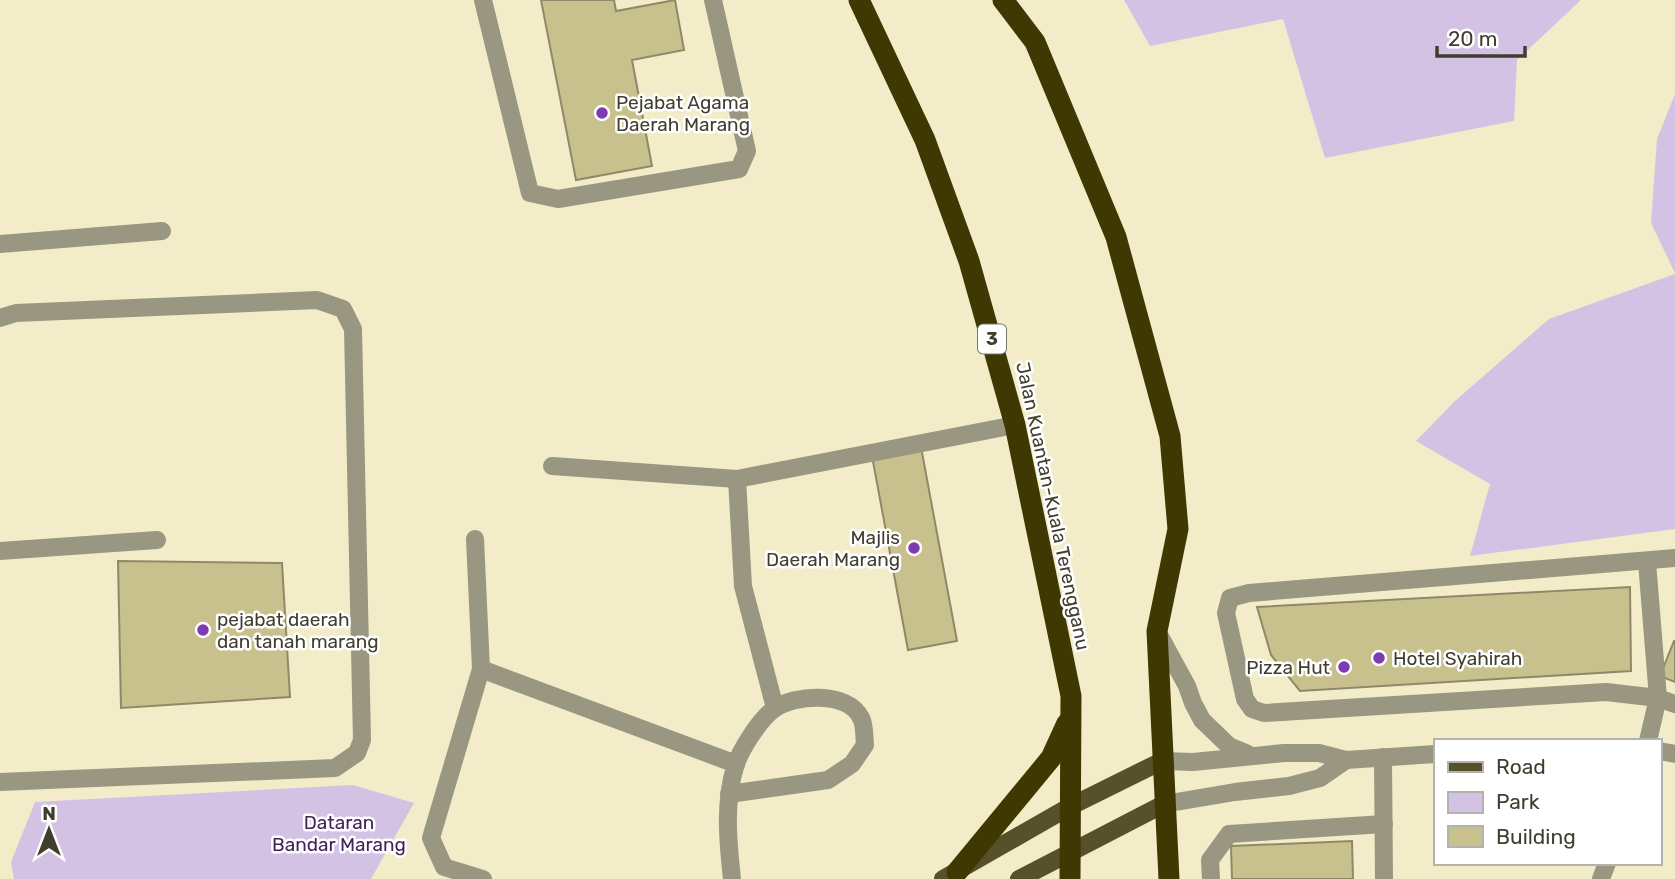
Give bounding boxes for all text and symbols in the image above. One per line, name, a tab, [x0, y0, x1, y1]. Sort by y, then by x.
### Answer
scale bar	[1437, 14, 1524, 58]
text: 20 m	[1448, 26, 1497, 51]
place label: Pejabat Agama Daerah Marang	[616, 91, 750, 136]
marker: Pejabat Agama Daerah Marang	[594, 105, 610, 121]
road number: 3	[978, 324, 1006, 354]
street label: Jalan Kuantan-Kuala Terengganu	[1011, 360, 1095, 652]
place label: Majlis Daerah Marang	[766, 526, 900, 571]
marker: Majlis Daerah Marang	[906, 540, 922, 556]
place label: pejabat daerah dan tanah marang	[217, 608, 379, 653]
marker: pejabat daerah dan tanah marang	[195, 622, 211, 638]
place label: Hotel Syahirah	[1393, 647, 1522, 670]
marker: Hotel Syahirah	[1371, 650, 1387, 666]
place label: Pizza Hut	[1246, 656, 1331, 679]
marker: Pizza Hut	[1336, 659, 1352, 675]
legend	[1434, 739, 1661, 865]
text: Road	[1496, 754, 1546, 779]
text: Park	[1496, 789, 1540, 814]
north arrow	[14, 795, 84, 865]
text: N	[42, 802, 56, 825]
park label: Dataran Bandar Marang	[272, 811, 406, 856]
text: Building	[1496, 824, 1576, 849]

